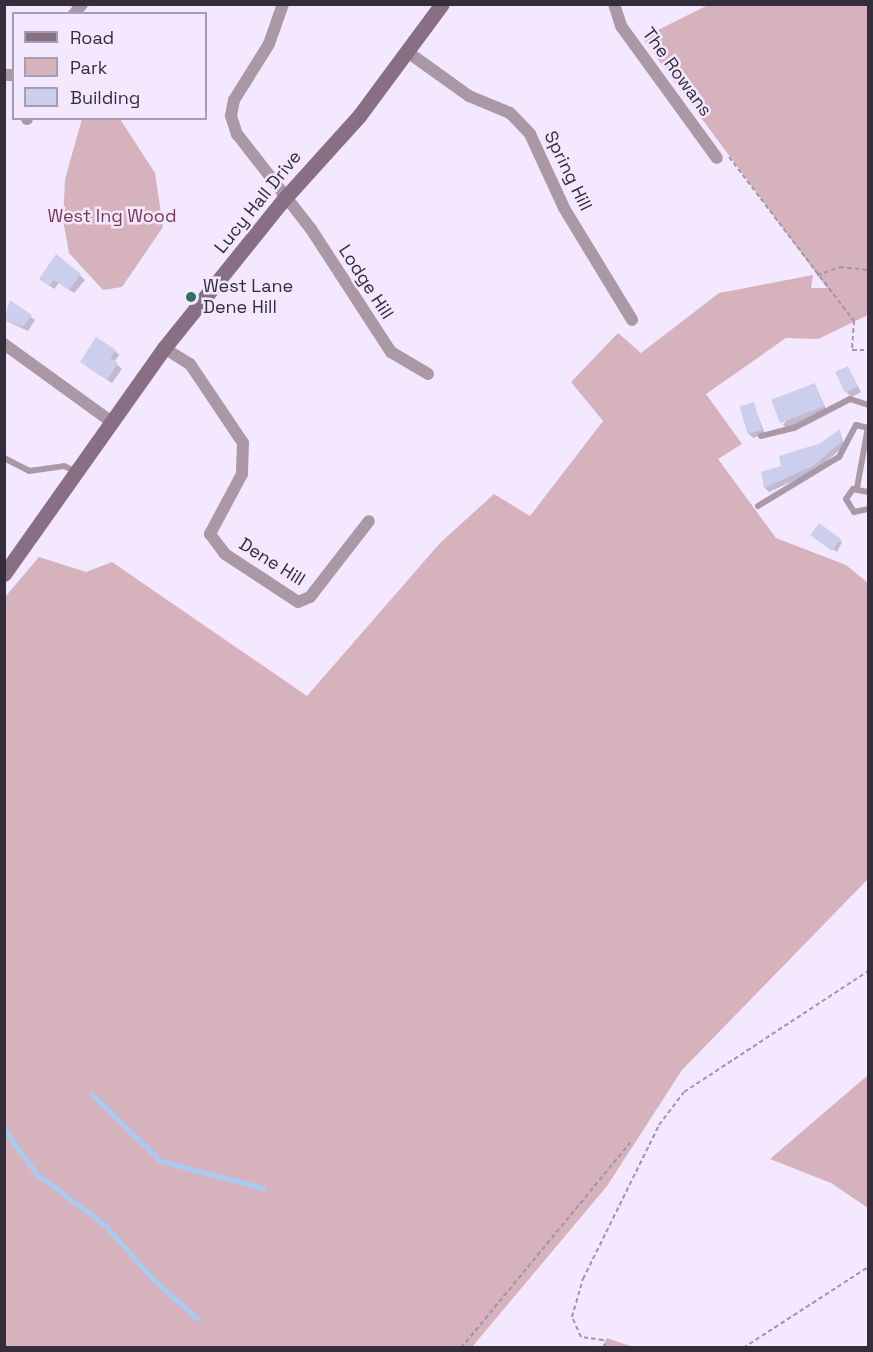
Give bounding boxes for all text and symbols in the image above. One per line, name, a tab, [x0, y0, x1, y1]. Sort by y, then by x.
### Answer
legend	[12, 12, 207, 120]
street label: The Rowans	[638, 23, 716, 121]
text: Road	[70, 26, 114, 49]
text: Park	[70, 56, 107, 79]
text: Building	[70, 86, 140, 109]
street label: Spring Hill	[539, 128, 597, 214]
street label: Lucy Hall Drive	[210, 146, 306, 258]
park label: West Ing Wood	[47, 205, 177, 227]
street label: Lodge Hill	[334, 241, 398, 323]
place label: West Lane Dene Hill	[203, 276, 293, 318]
marker: West Lane Dene Hill	[184, 290, 198, 304]
street label: Dene Hill	[235, 533, 309, 591]

